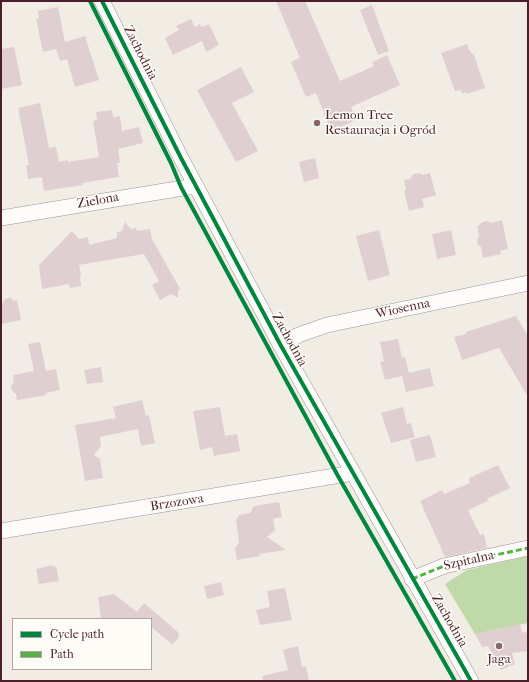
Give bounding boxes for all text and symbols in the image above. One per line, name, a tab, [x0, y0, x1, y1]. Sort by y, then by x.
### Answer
street label: Zachodnia	[120, 23, 160, 83]
place label: Lemon Tree Restauracja i Ogród	[325, 108, 436, 139]
marker: Lemon Tree Restauracja i Ogród	[312, 118, 322, 128]
street label: Zielona	[76, 190, 120, 212]
street label: Wiosenna	[374, 296, 432, 322]
street label: Zachodnia	[268, 311, 310, 369]
street label: Brzozowa	[149, 491, 205, 515]
street label: Szpitalna	[442, 548, 496, 574]
street label: Zachodnia	[428, 592, 470, 650]
legend	[12, 618, 152, 670]
text: Cycle path	[50, 627, 104, 641]
marker: Jaga	[494, 641, 504, 651]
text: Path	[50, 647, 74, 661]
place label: Jaga	[487, 652, 511, 668]

